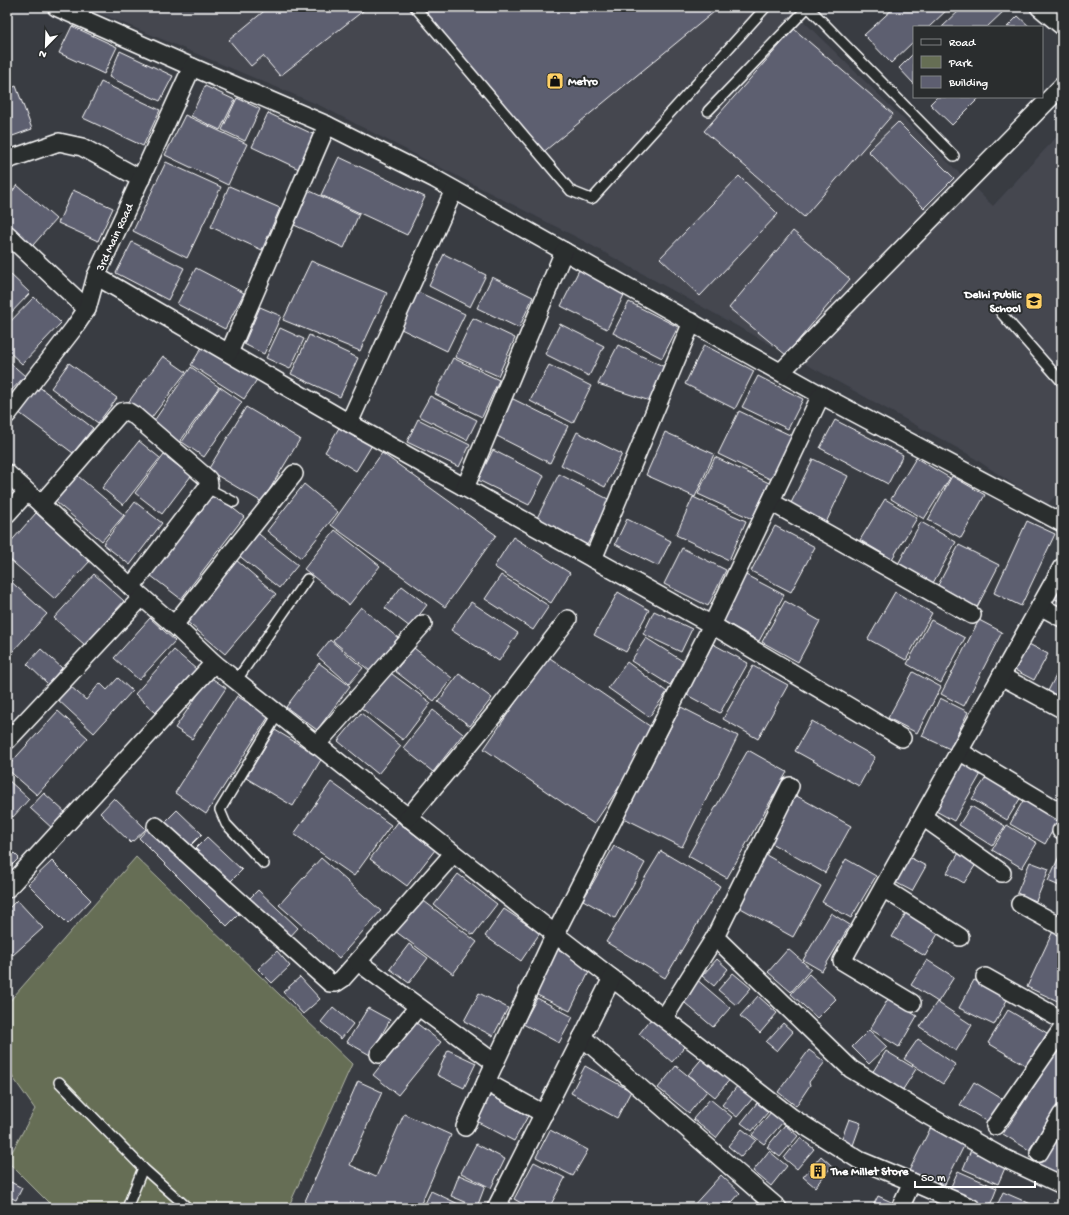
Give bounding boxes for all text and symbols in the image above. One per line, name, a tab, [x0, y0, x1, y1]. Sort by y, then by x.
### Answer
north arrow	[26, 26, 66, 66]
legend	[913, 26, 1043, 98]
text: Road	[949, 37, 976, 51]
text: N	[37, 46, 49, 60]
text: Park	[948, 57, 974, 71]
shop icon: Metro	[545, 71, 565, 91]
place label: Metro	[568, 76, 599, 90]
text: Building	[948, 77, 988, 91]
street label: 3rd Main Road	[94, 201, 138, 275]
place label: Delhi Public School	[964, 289, 1022, 317]
school or university icon: Delhi Public School	[1024, 291, 1044, 311]
building icon: The Millet Store	[808, 1161, 828, 1181]
scale bar	[915, 1163, 1035, 1189]
place label: The Millet Store	[830, 1166, 909, 1180]
text: 50 m	[921, 1172, 946, 1186]

